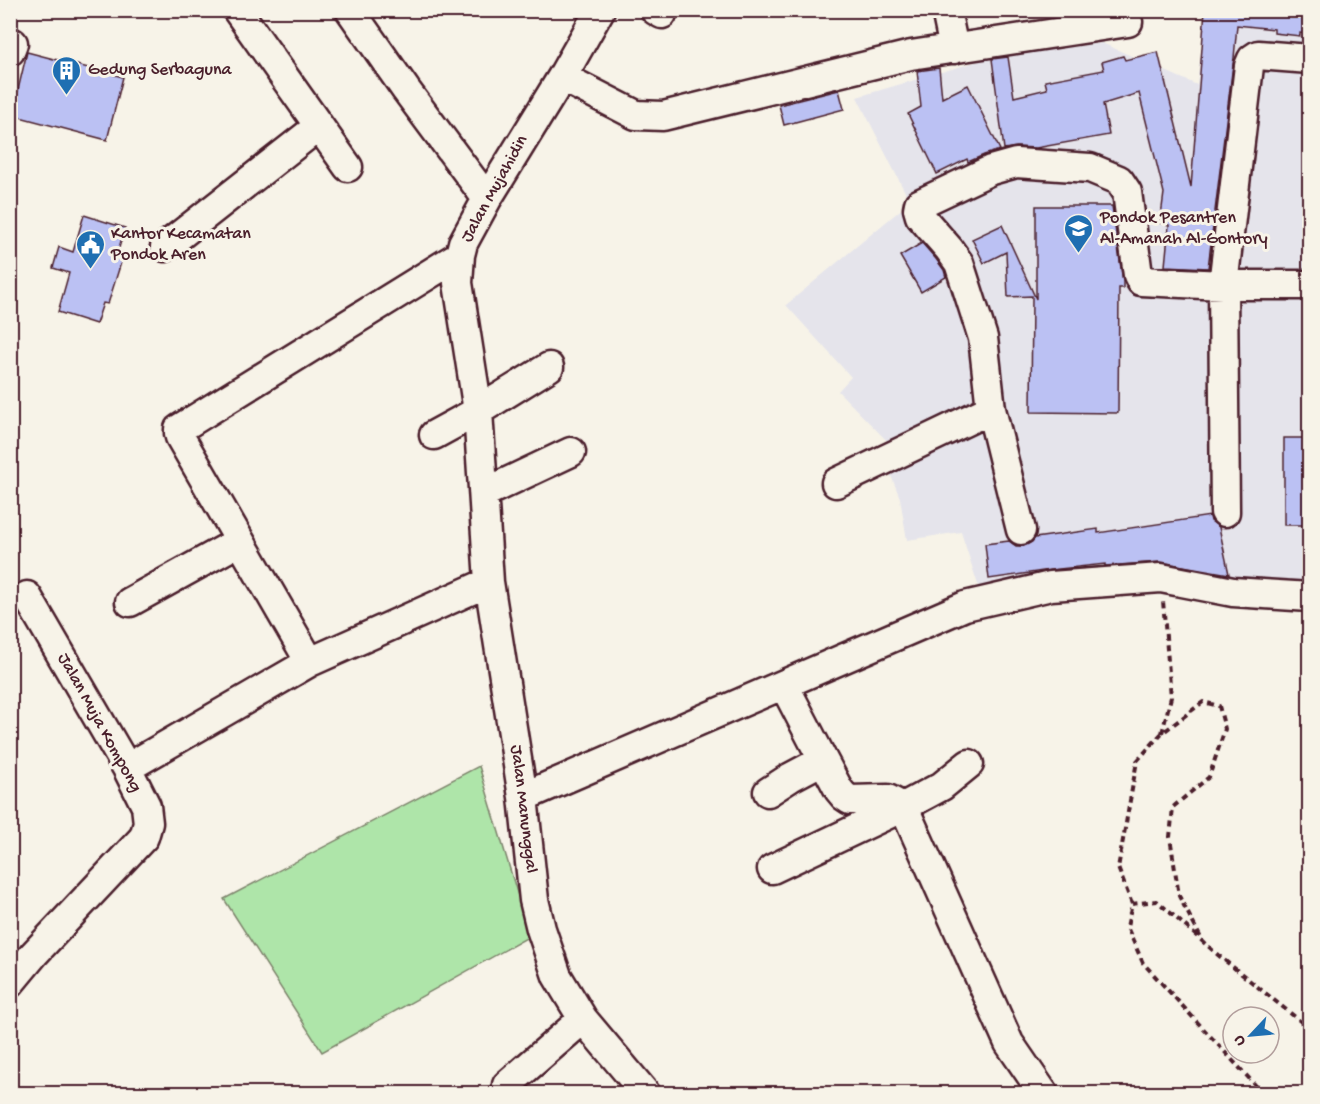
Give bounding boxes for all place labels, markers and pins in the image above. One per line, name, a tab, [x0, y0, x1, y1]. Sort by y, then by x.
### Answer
building icon: Gedung Serbaguna	[51, 54, 83, 96]
place label: Gedung Serbaguna	[88, 60, 232, 81]
place label: Pondok Pesantren Al-Amanah Al-Gontory	[1099, 208, 1268, 250]
school or university icon: Pondok Pesantren Al-Amanah Al-Gontory	[1063, 212, 1095, 254]
place label: Kantor Kecamatan Pondok Aren	[110, 224, 251, 266]
public building icon: Kantor Kecamatan Pondok Aren	[74, 228, 106, 270]

